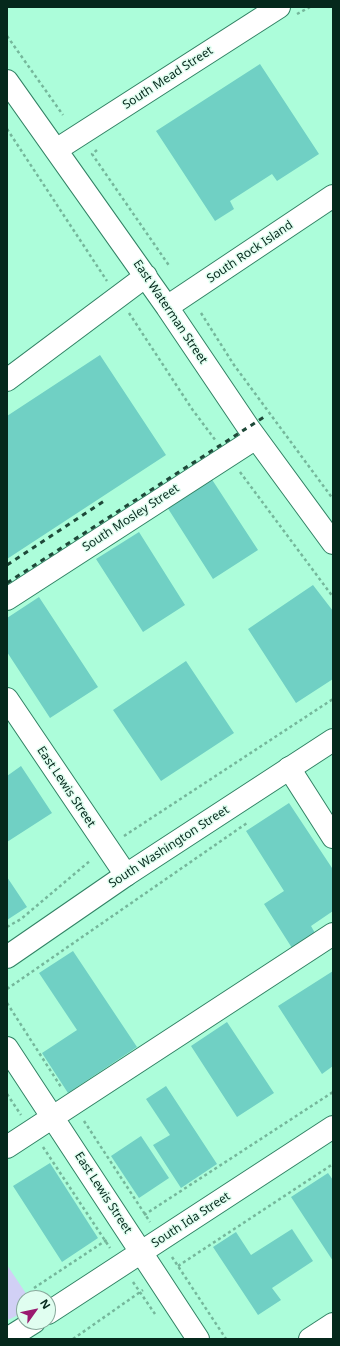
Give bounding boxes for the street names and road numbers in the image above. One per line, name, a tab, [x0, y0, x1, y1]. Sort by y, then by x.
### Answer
street label: South Mead Street	[120, 43, 216, 113]
street label: South Rock Island	[204, 218, 296, 286]
street label: East Waterman Street	[130, 257, 210, 367]
street label: South Mosley Street	[80, 481, 182, 555]
street label: East Lewis Street	[34, 744, 98, 830]
street label: South Washington Street	[106, 803, 232, 891]
street label: East Lewis Street	[71, 1150, 135, 1236]
street label: South Ida Street	[149, 1189, 233, 1251]

